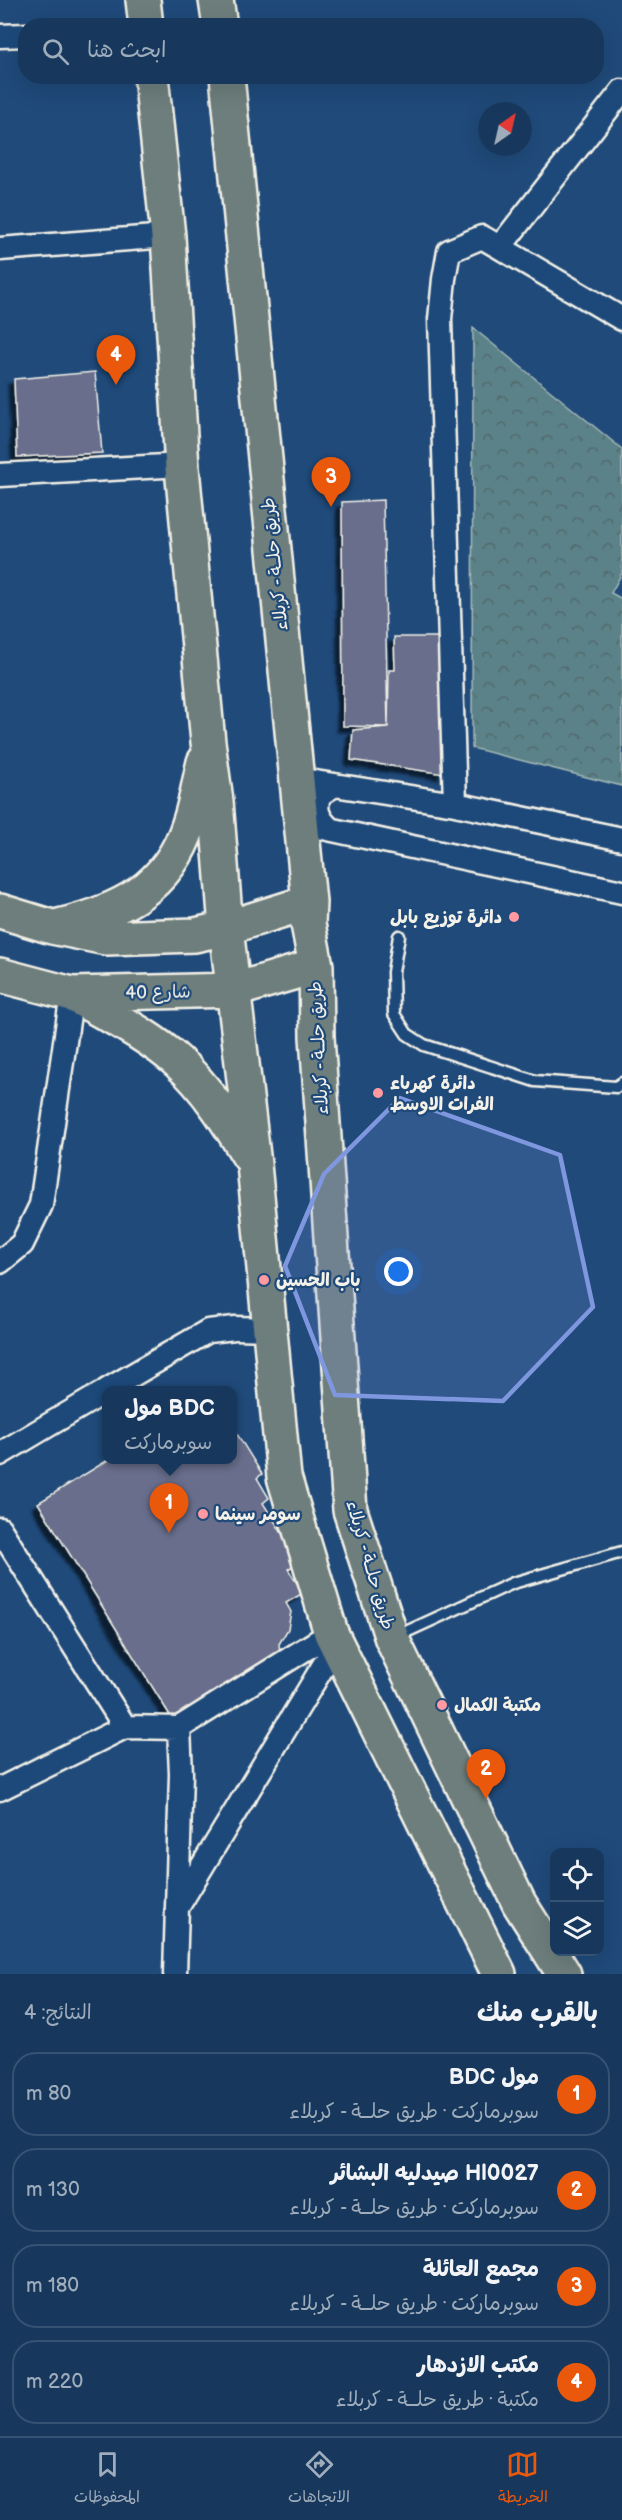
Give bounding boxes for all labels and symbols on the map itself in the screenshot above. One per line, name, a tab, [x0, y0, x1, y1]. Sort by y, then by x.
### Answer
north arrow	[478, 102, 532, 156]
pin: 4	[96, 336, 136, 385]
pin: 3	[312, 458, 350, 507]
street label: طريق حلــة - كربلاء	[258, 496, 292, 632]
place label: دائرة توزيع بابل	[390, 907, 502, 930]
marker: دائرة توزيع بابل	[507, 910, 521, 924]
street label: شارع 40	[125, 981, 191, 1004]
street label: طريق حلــة - كربلاء	[305, 981, 333, 1115]
place label: دائرة كهرباء الفرات الاوسط	[390, 1073, 494, 1115]
marker: دائرة كهرباء الفرات الاوسط	[371, 1086, 385, 1100]
your location	[384, 1257, 413, 1286]
place label: باب الحسين	[276, 1270, 360, 1291]
marker: باب الحسين	[257, 1273, 271, 1287]
pin: 1	[150, 1484, 188, 1533]
street label: طريق حلــة - كربلاء	[341, 1498, 399, 1632]
place label: سومر سينما	[215, 1504, 301, 1525]
marker: سومر سينما	[196, 1507, 210, 1521]
place label: مكتبة الكمال	[454, 1695, 541, 1716]
marker: مكتبة الكمال	[435, 1698, 449, 1712]
pin: 2	[466, 1750, 506, 1799]

